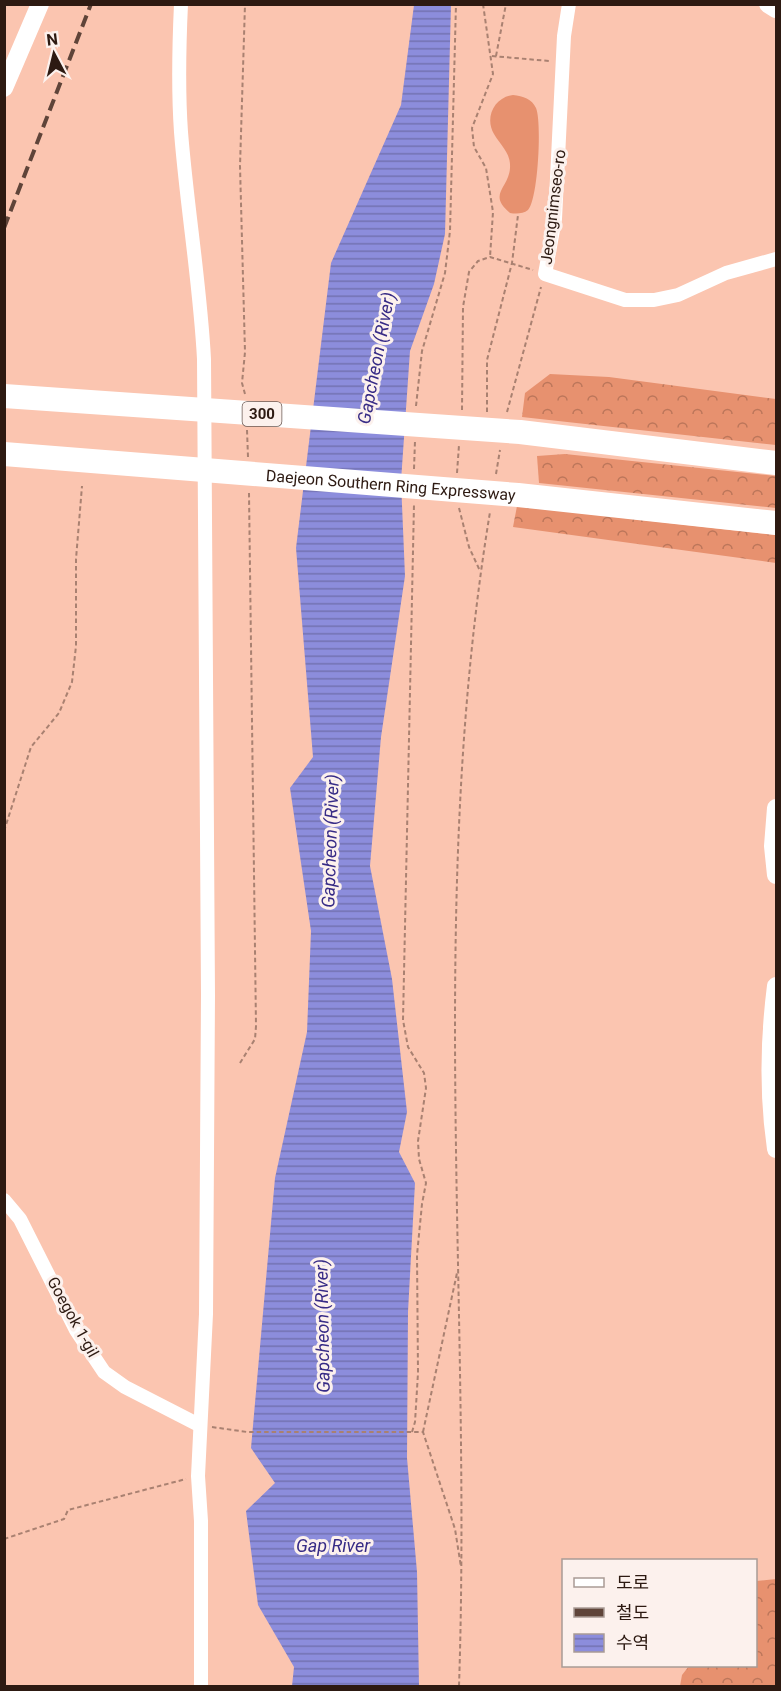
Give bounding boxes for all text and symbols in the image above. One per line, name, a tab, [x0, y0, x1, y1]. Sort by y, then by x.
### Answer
north arrow	[24, 24, 84, 84]
text: N	[45, 29, 59, 50]
street label: Jeongnimseo-ro	[537, 148, 569, 266]
water label: Gapcheon (River)	[353, 290, 400, 426]
road number: 300	[242, 402, 282, 426]
street label: Daejeon Southern Ring Expressway	[265, 465, 517, 504]
water label: Gapcheon (River)	[317, 774, 344, 908]
water label: Gapcheon (River)	[310, 1259, 335, 1393]
street label: Goegok 1-gil	[43, 1274, 103, 1360]
water label: Gap River	[296, 1535, 371, 1556]
legend	[562, 1559, 757, 1667]
text: 도로	[616, 1572, 649, 1593]
text: 철도	[616, 1602, 649, 1623]
text: 수역	[616, 1632, 649, 1653]

